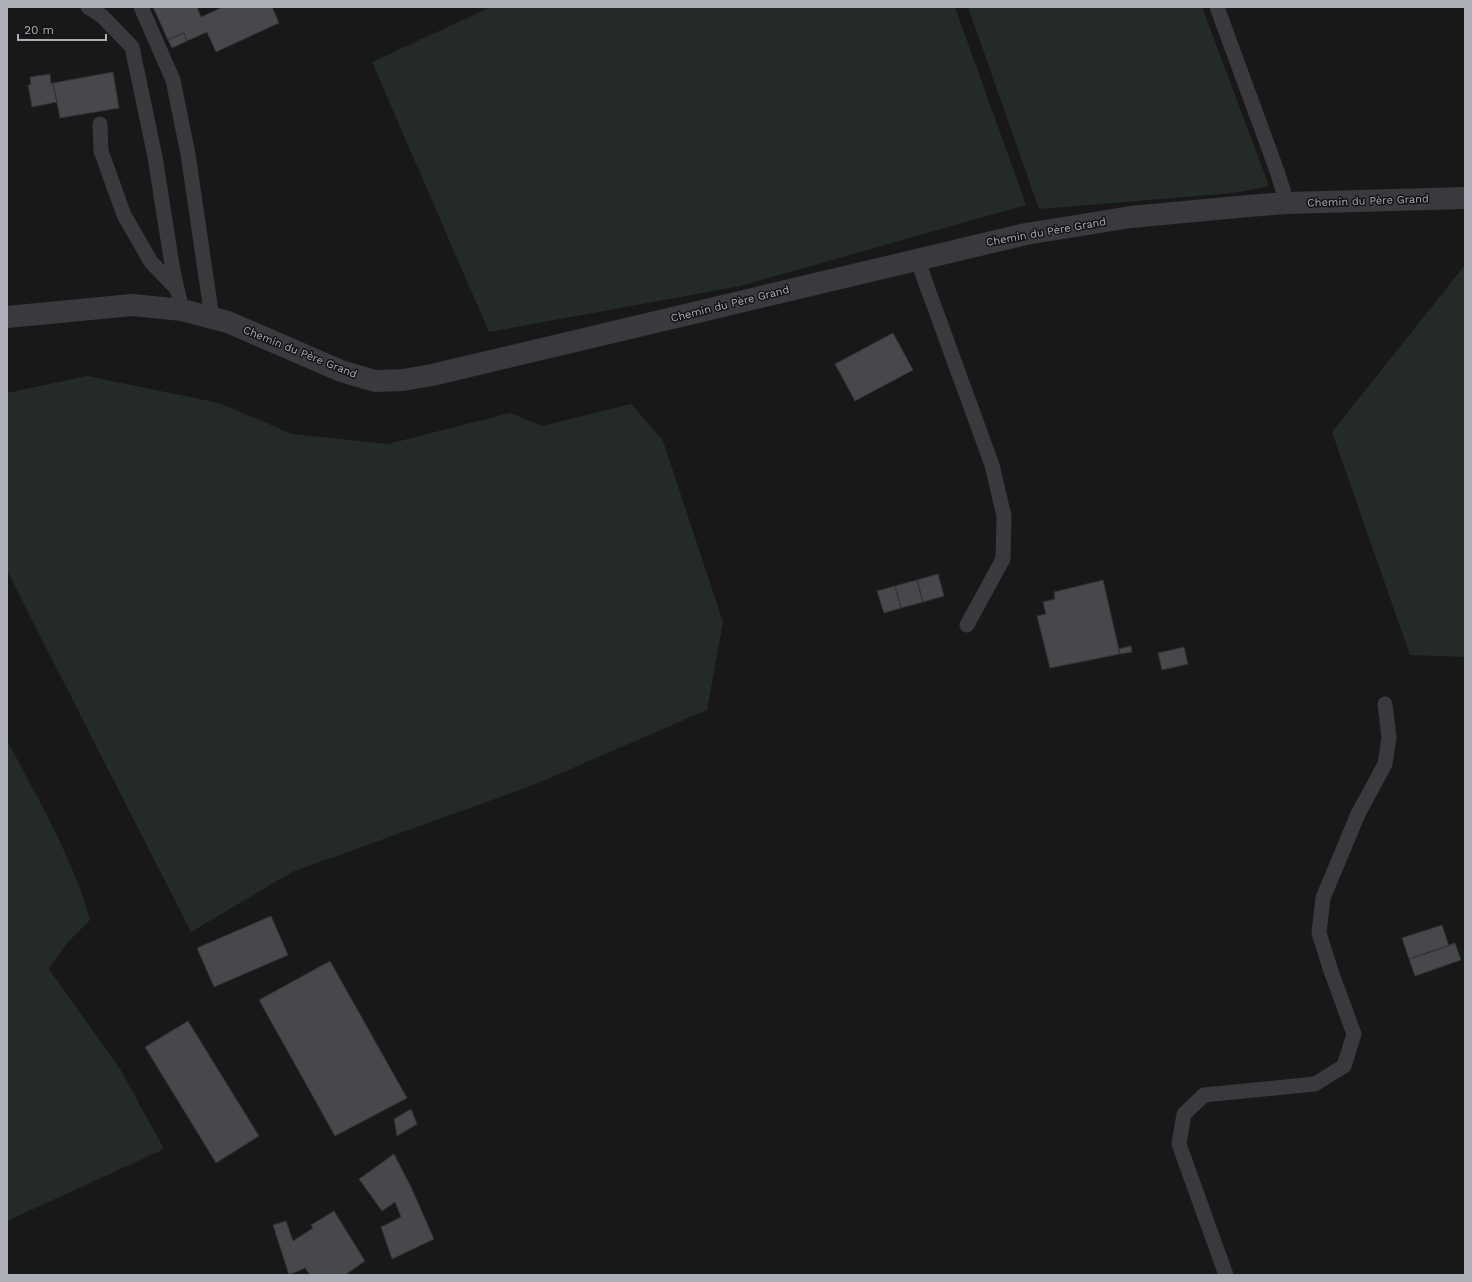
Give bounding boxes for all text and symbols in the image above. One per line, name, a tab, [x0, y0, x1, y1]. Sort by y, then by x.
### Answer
scale bar	[18, 16, 106, 42]
text: 20 m	[24, 23, 54, 37]
street label: Chemin du Père Grand	[1307, 192, 1429, 210]
street label: Chemin du Père Grand	[985, 215, 1107, 249]
street label: Chemin du Père Grand	[669, 283, 791, 325]
street label: Chemin du Père Grand	[241, 323, 359, 381]

